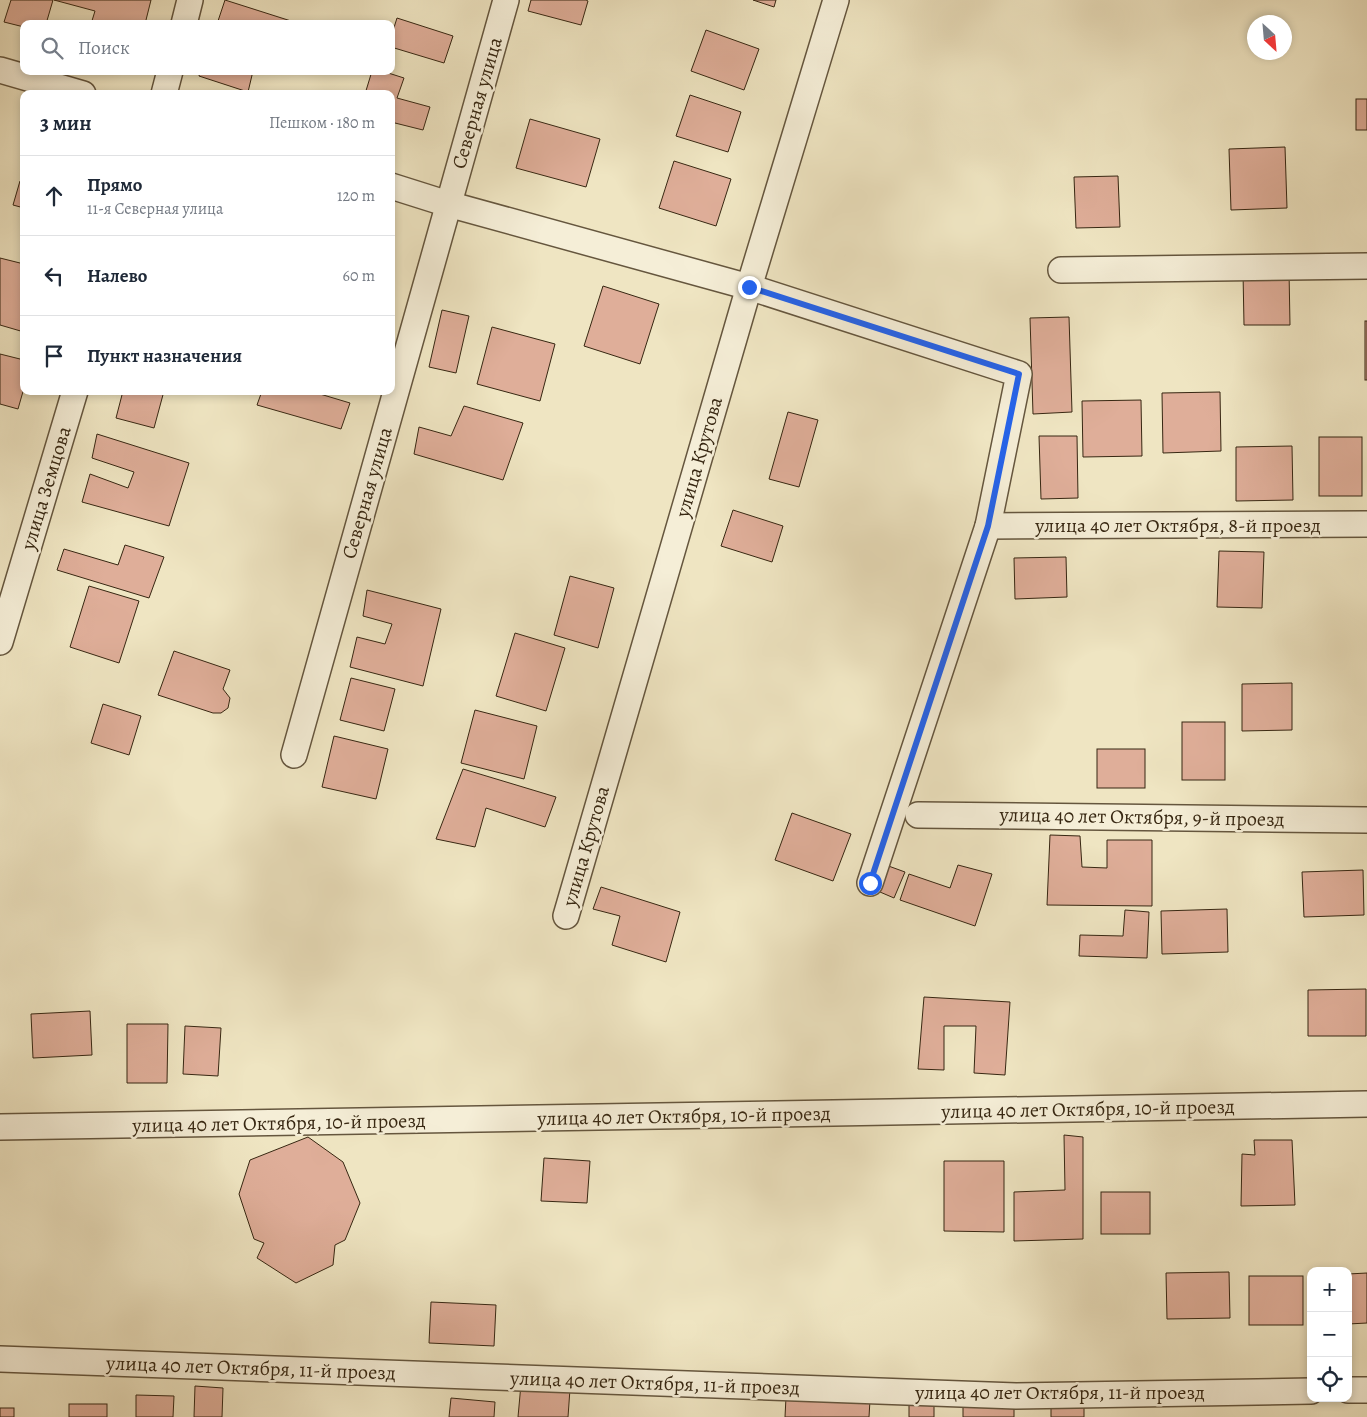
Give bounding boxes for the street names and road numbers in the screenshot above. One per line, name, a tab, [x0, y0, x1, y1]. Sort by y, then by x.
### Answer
street label: Северная улица	[445, 33, 509, 172]
street label: улица Крутова	[669, 393, 729, 521]
street label: улица Земцова	[14, 422, 78, 554]
street label: Северная улица	[335, 423, 399, 562]
street label: улица 40 лет Октября, 8-й проезд	[1034, 512, 1321, 539]
street label: улица Крутова	[556, 782, 616, 910]
street label: улица 40 лет Октября, 9-й проезд	[998, 801, 1285, 833]
street label: улица 40 лет Октября, 10-й проезд	[940, 1093, 1235, 1125]
street label: улица 40 лет Октября, 10-й проезд	[536, 1100, 831, 1132]
street label: улица 40 лет Октября, 10-й проезд	[131, 1107, 426, 1139]
street label: улица 40 лет Октября, 11-й проезд	[105, 1349, 396, 1387]
street label: улица 40 лет Октября, 11-й проезд	[509, 1364, 800, 1402]
street label: улица 40 лет Октября, 11-й проезд	[914, 1379, 1205, 1406]

